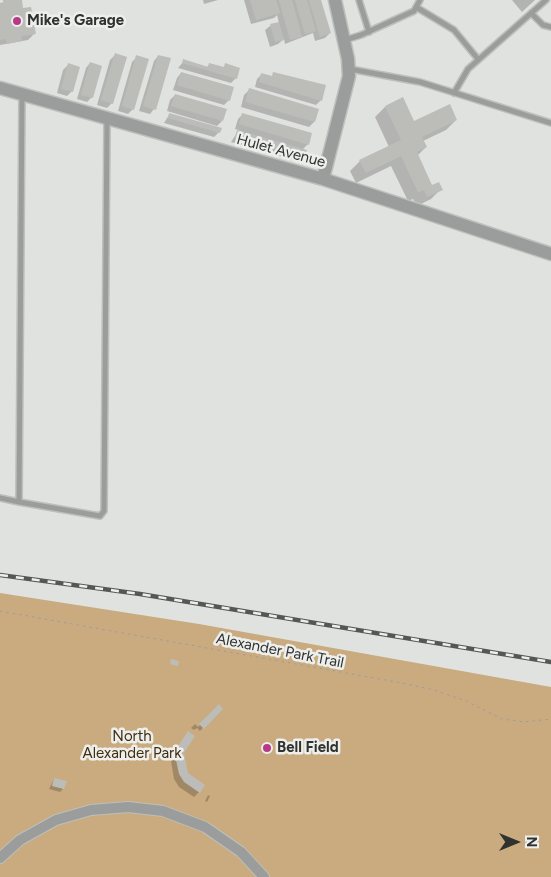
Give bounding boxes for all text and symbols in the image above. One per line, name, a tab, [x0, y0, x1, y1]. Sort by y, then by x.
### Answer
place label: Mike's Garage	[27, 12, 124, 30]
marker: Mike's Garage	[11, 15, 23, 27]
street label: Hulet Avenue	[235, 131, 327, 171]
street label: Alexander Park Trail	[215, 630, 345, 672]
park label: North Alexander Park	[83, 728, 181, 763]
place label: Bell Field	[277, 739, 339, 757]
marker: Bell Field	[261, 742, 273, 754]
north arrow	[491, 817, 541, 867]
text: N	[523, 837, 540, 847]

